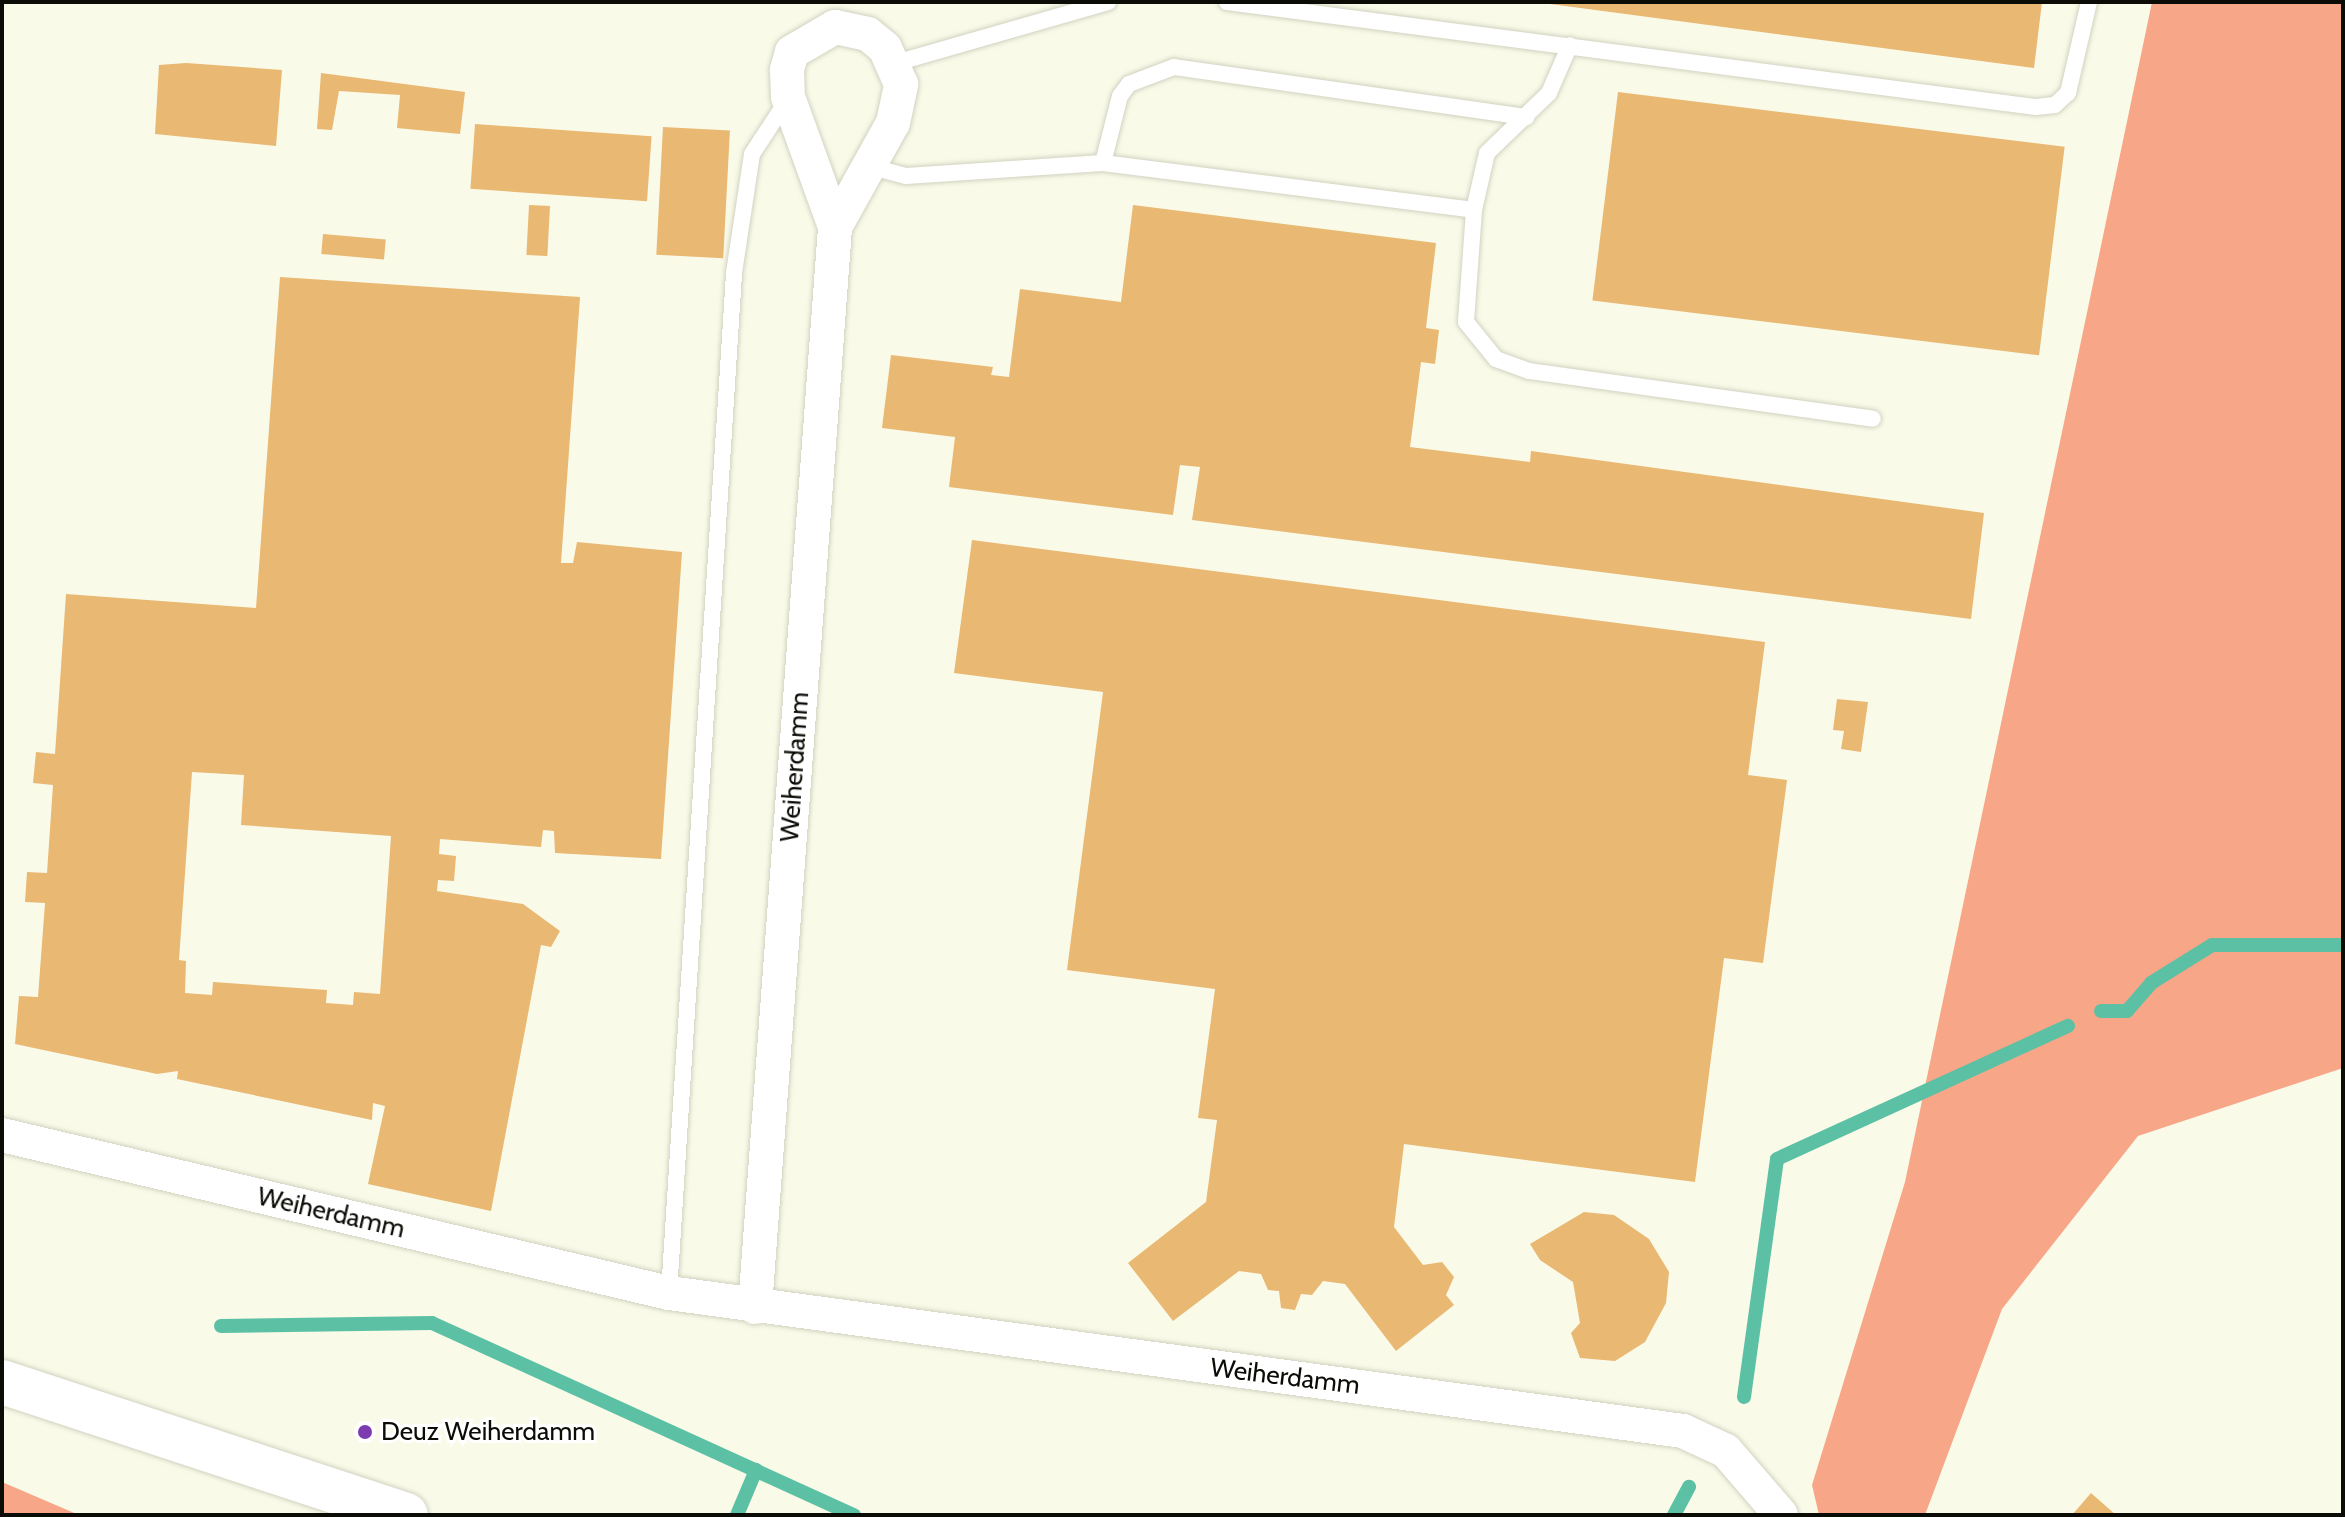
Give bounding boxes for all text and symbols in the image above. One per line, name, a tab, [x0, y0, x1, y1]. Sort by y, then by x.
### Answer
street label: Weiherdamm	[774, 691, 816, 843]
street label: Weiherdamm	[254, 1181, 408, 1245]
street label: Weiherdamm	[1209, 1352, 1361, 1402]
place label: Deuz Weiherdamm	[381, 1416, 595, 1448]
marker: Deuz Weiherdamm	[356, 1423, 374, 1441]

